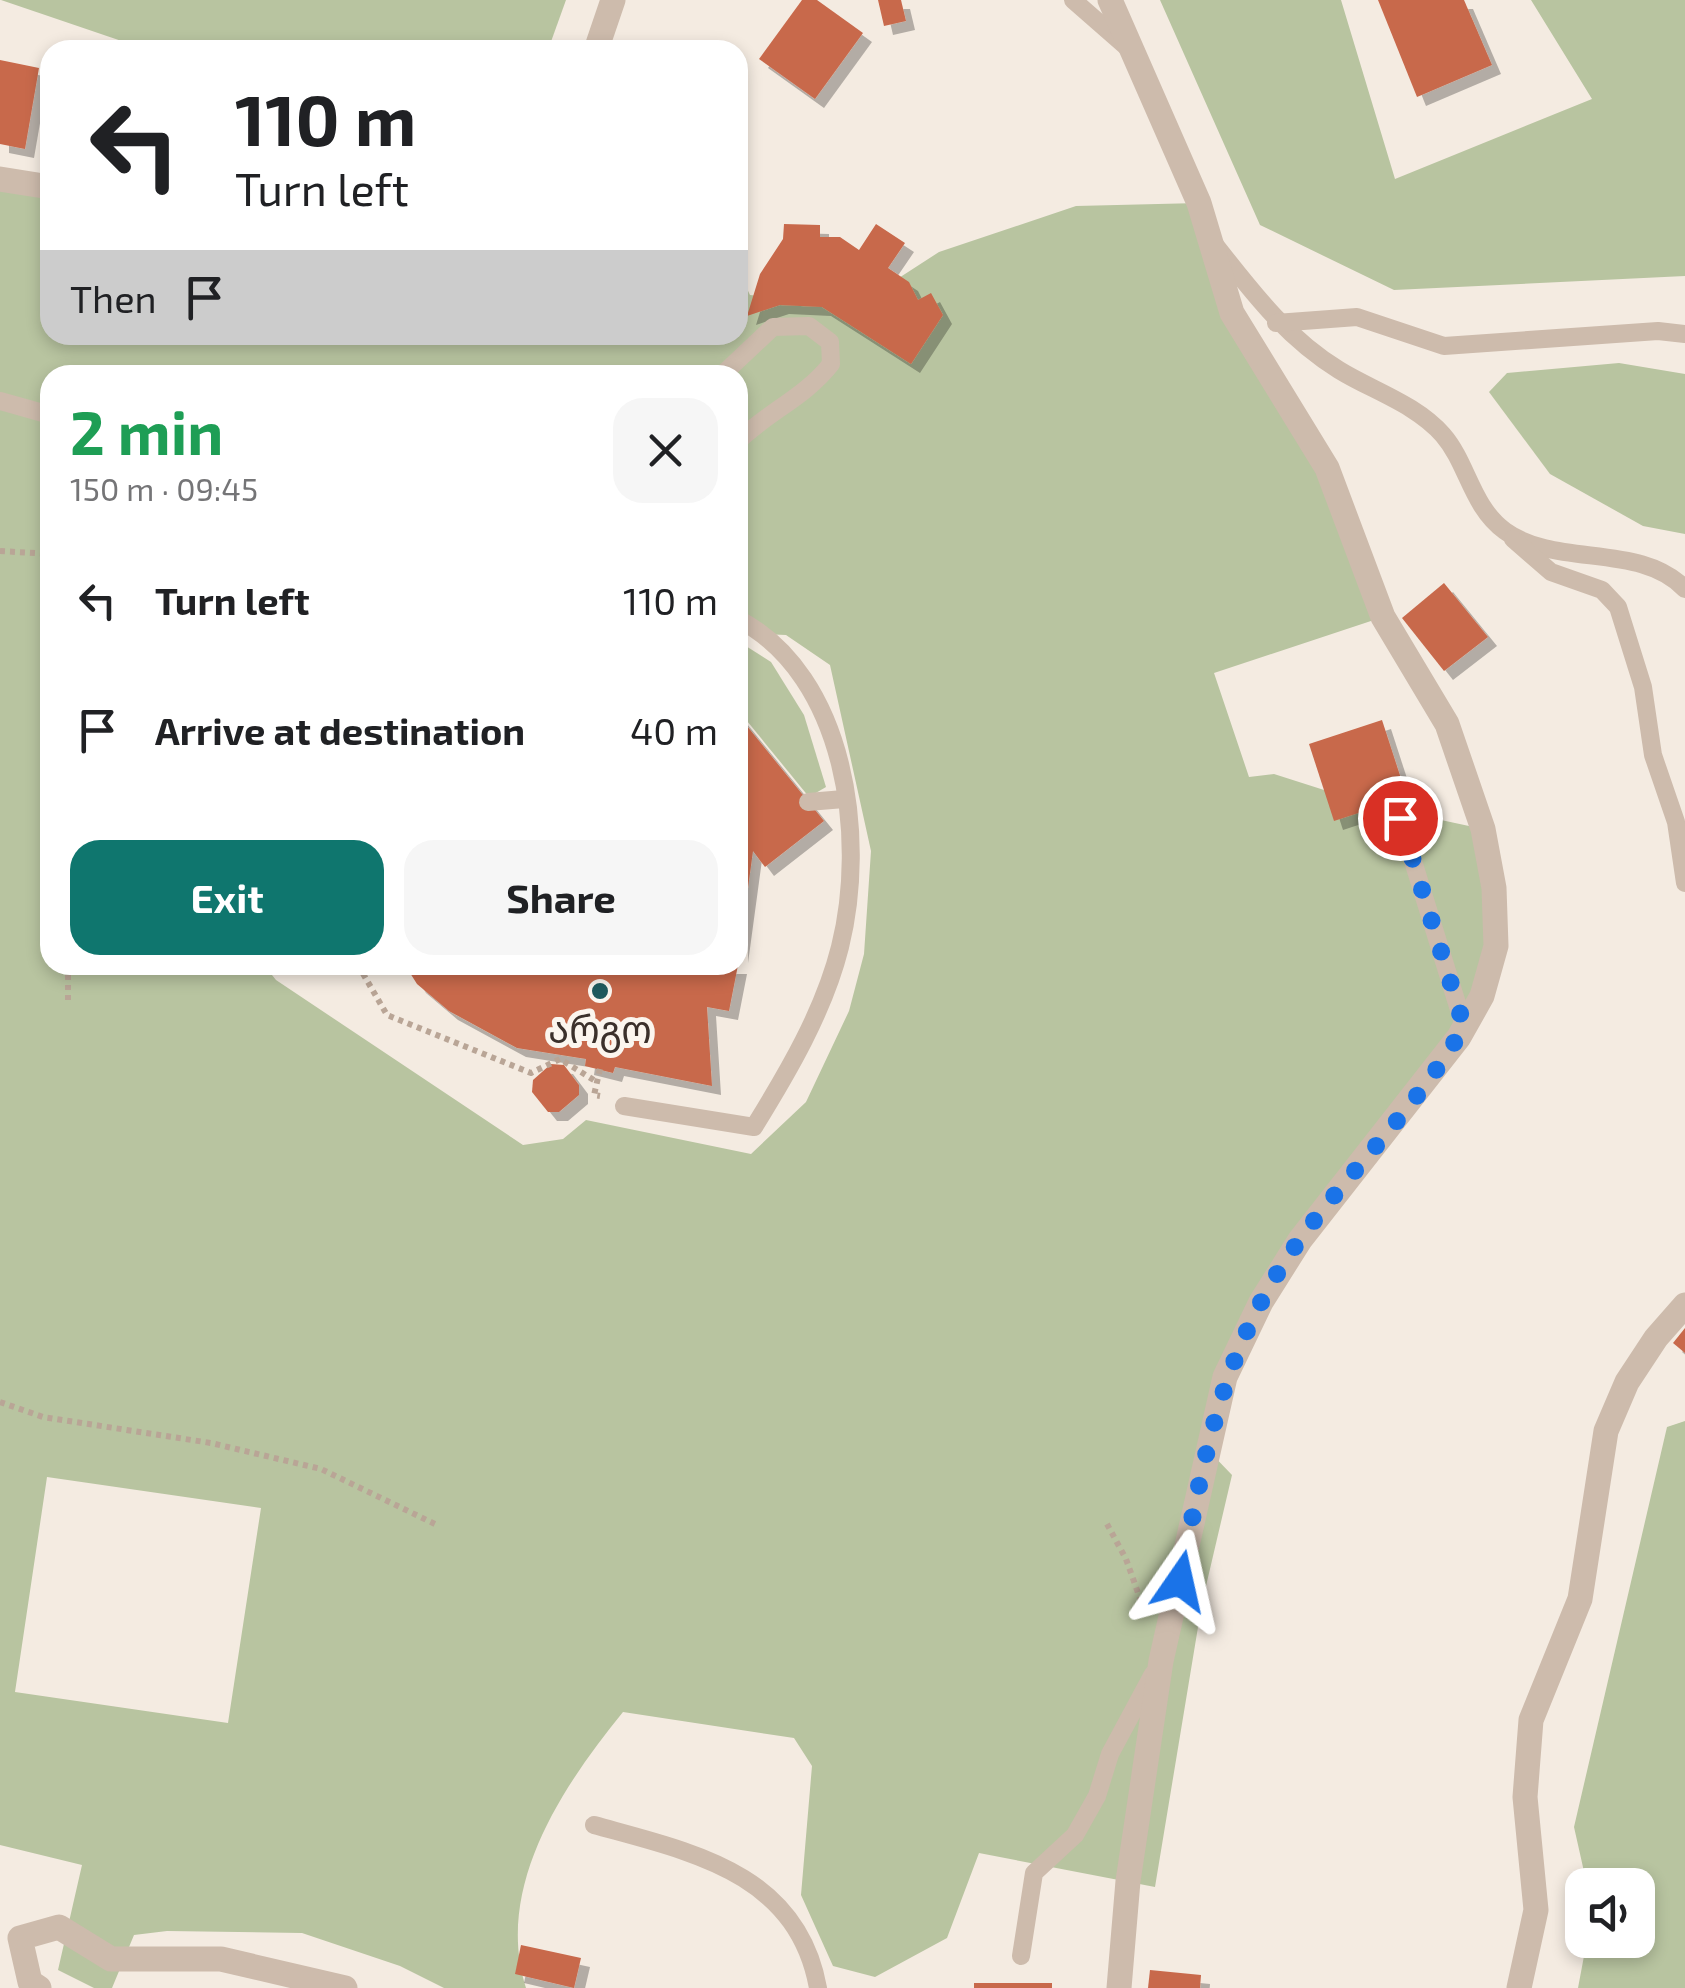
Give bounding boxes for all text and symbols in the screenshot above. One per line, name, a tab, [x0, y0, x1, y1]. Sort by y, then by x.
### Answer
text: 110 m	[235, 76, 416, 160]
icon: left	[70, 80, 200, 210]
text: Turn left	[235, 161, 409, 215]
icon: arrive	[177, 270, 232, 325]
text: Then	[70, 275, 157, 321]
text: 2 min	[70, 395, 223, 467]
button: close	[613, 398, 718, 503]
text: 150 m · 09:45	[70, 469, 258, 507]
icon: left	[70, 573, 125, 628]
text: Turn left	[155, 577, 310, 623]
text: 110 m	[623, 577, 718, 623]
icon: arrive	[70, 703, 125, 758]
text: Arrive at destination	[155, 707, 525, 753]
text: 40 m	[630, 707, 718, 753]
pin	[1358, 776, 1443, 861]
icon: arrive	[1373, 791, 1428, 846]
button: Exit	[70, 840, 384, 955]
button: Share	[404, 840, 718, 955]
marker: არგო	[589, 980, 611, 1002]
place label: არგო	[548, 1005, 652, 1053]
position arrow	[1128, 1529, 1232, 1633]
map controls	[1565, 1868, 1655, 1958]
button: sound	[1565, 1868, 1655, 1958]

